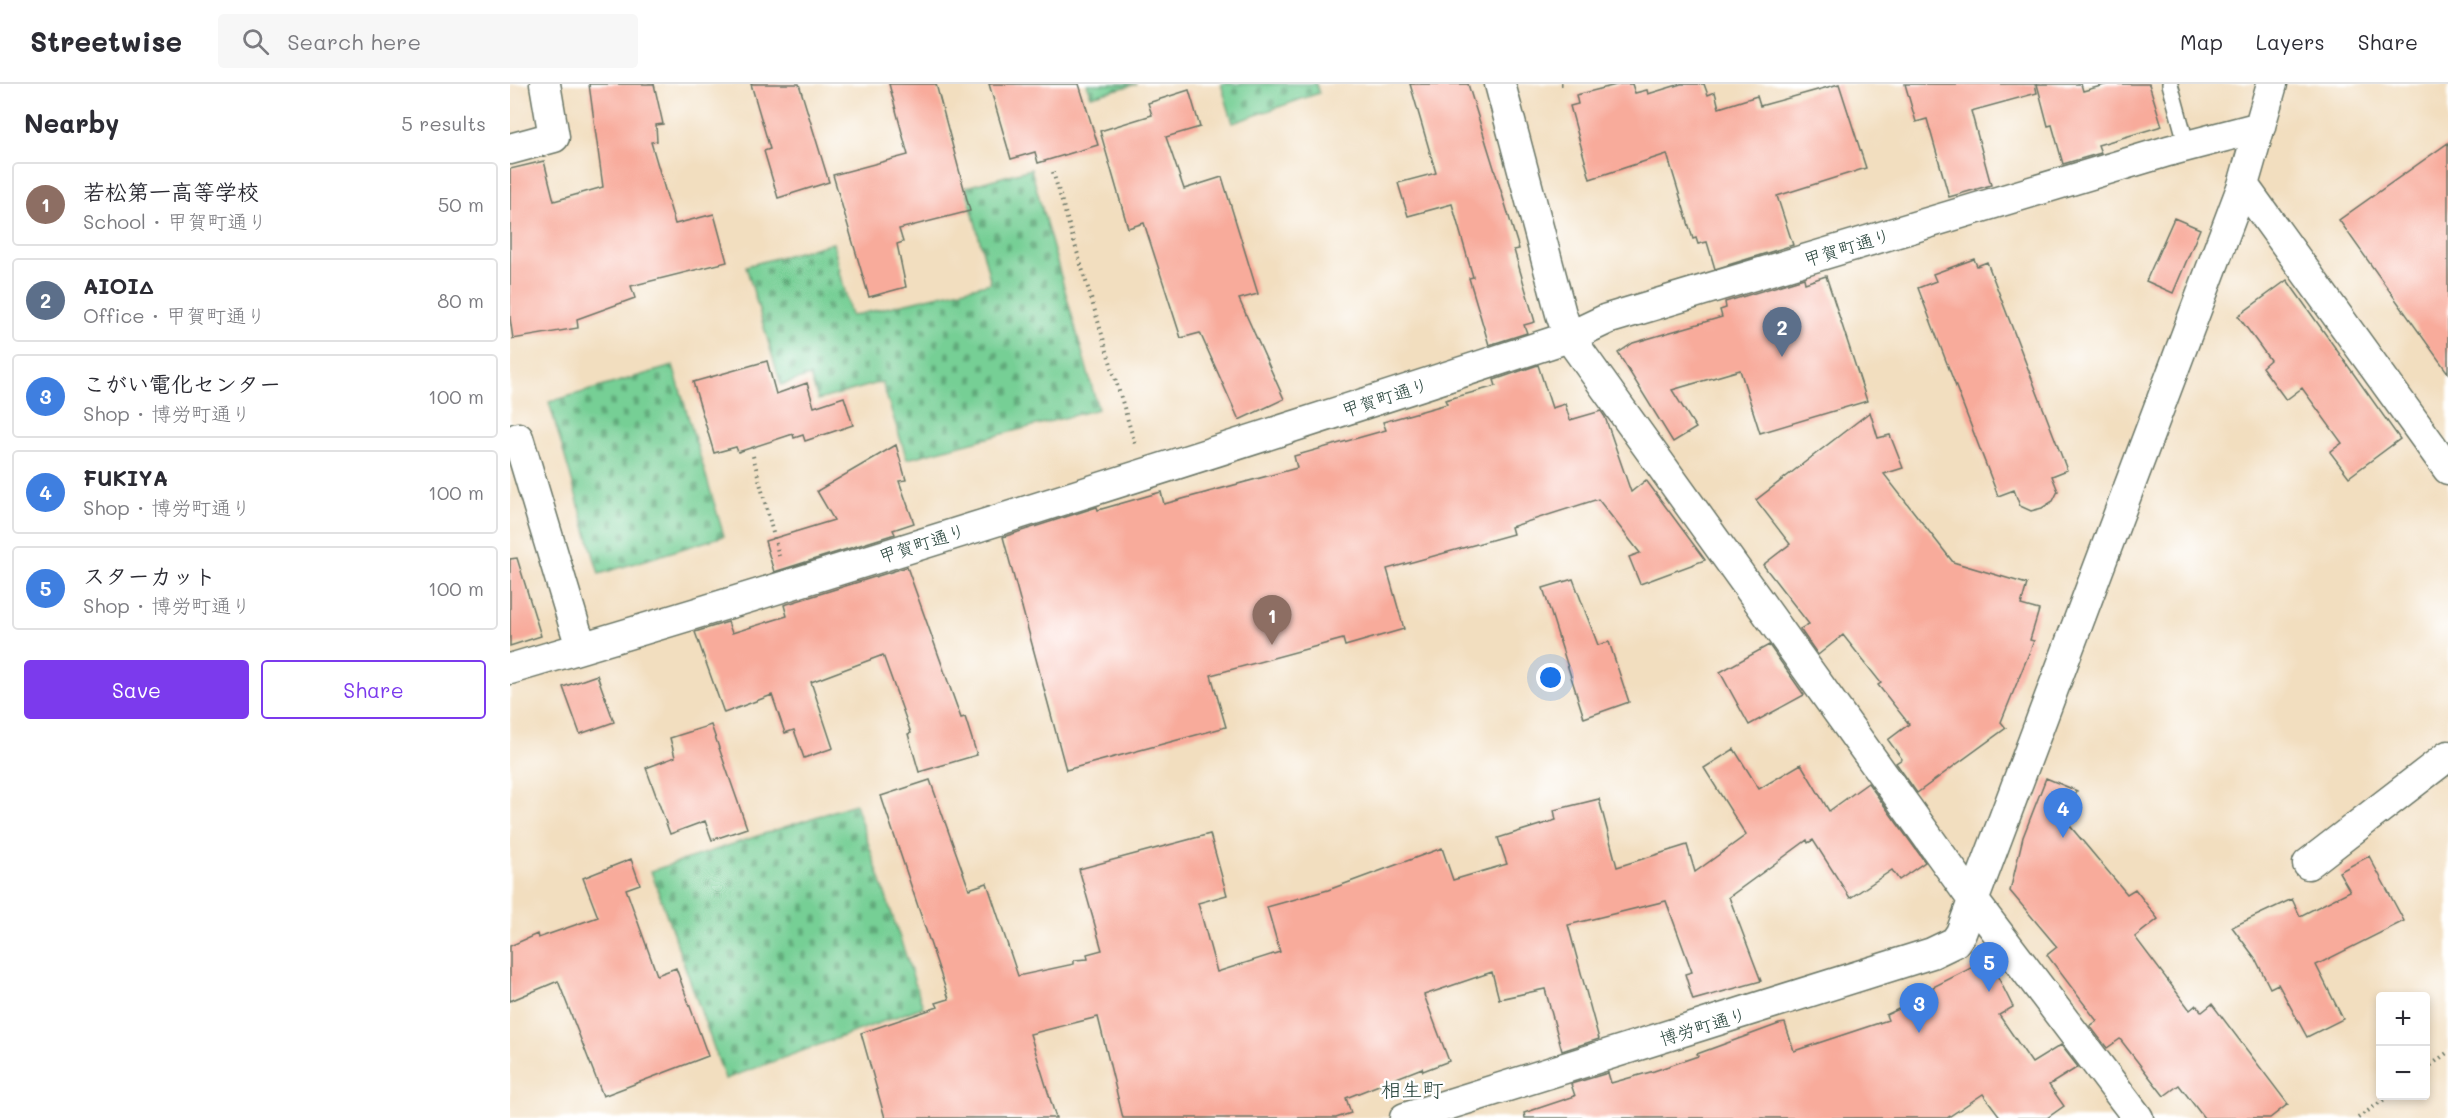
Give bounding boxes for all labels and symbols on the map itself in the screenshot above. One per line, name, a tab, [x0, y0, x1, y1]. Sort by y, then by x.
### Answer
street label: 甲賀町通り	[1800, 222, 1894, 272]
pin: 2	[1762, 308, 1802, 357]
street label: 甲賀町通り	[1338, 372, 1432, 422]
street label: 甲賀町通り	[875, 518, 969, 568]
pin: 1	[1252, 596, 1292, 645]
your location	[1536, 663, 1565, 692]
pin: 4	[2044, 788, 2082, 838]
pin: 5	[1970, 942, 2008, 992]
pin: 3	[1900, 984, 1938, 1033]
street label: 博労町通り	[1656, 1001, 1750, 1051]
district label: 相生町	[1381, 1075, 1444, 1102]

